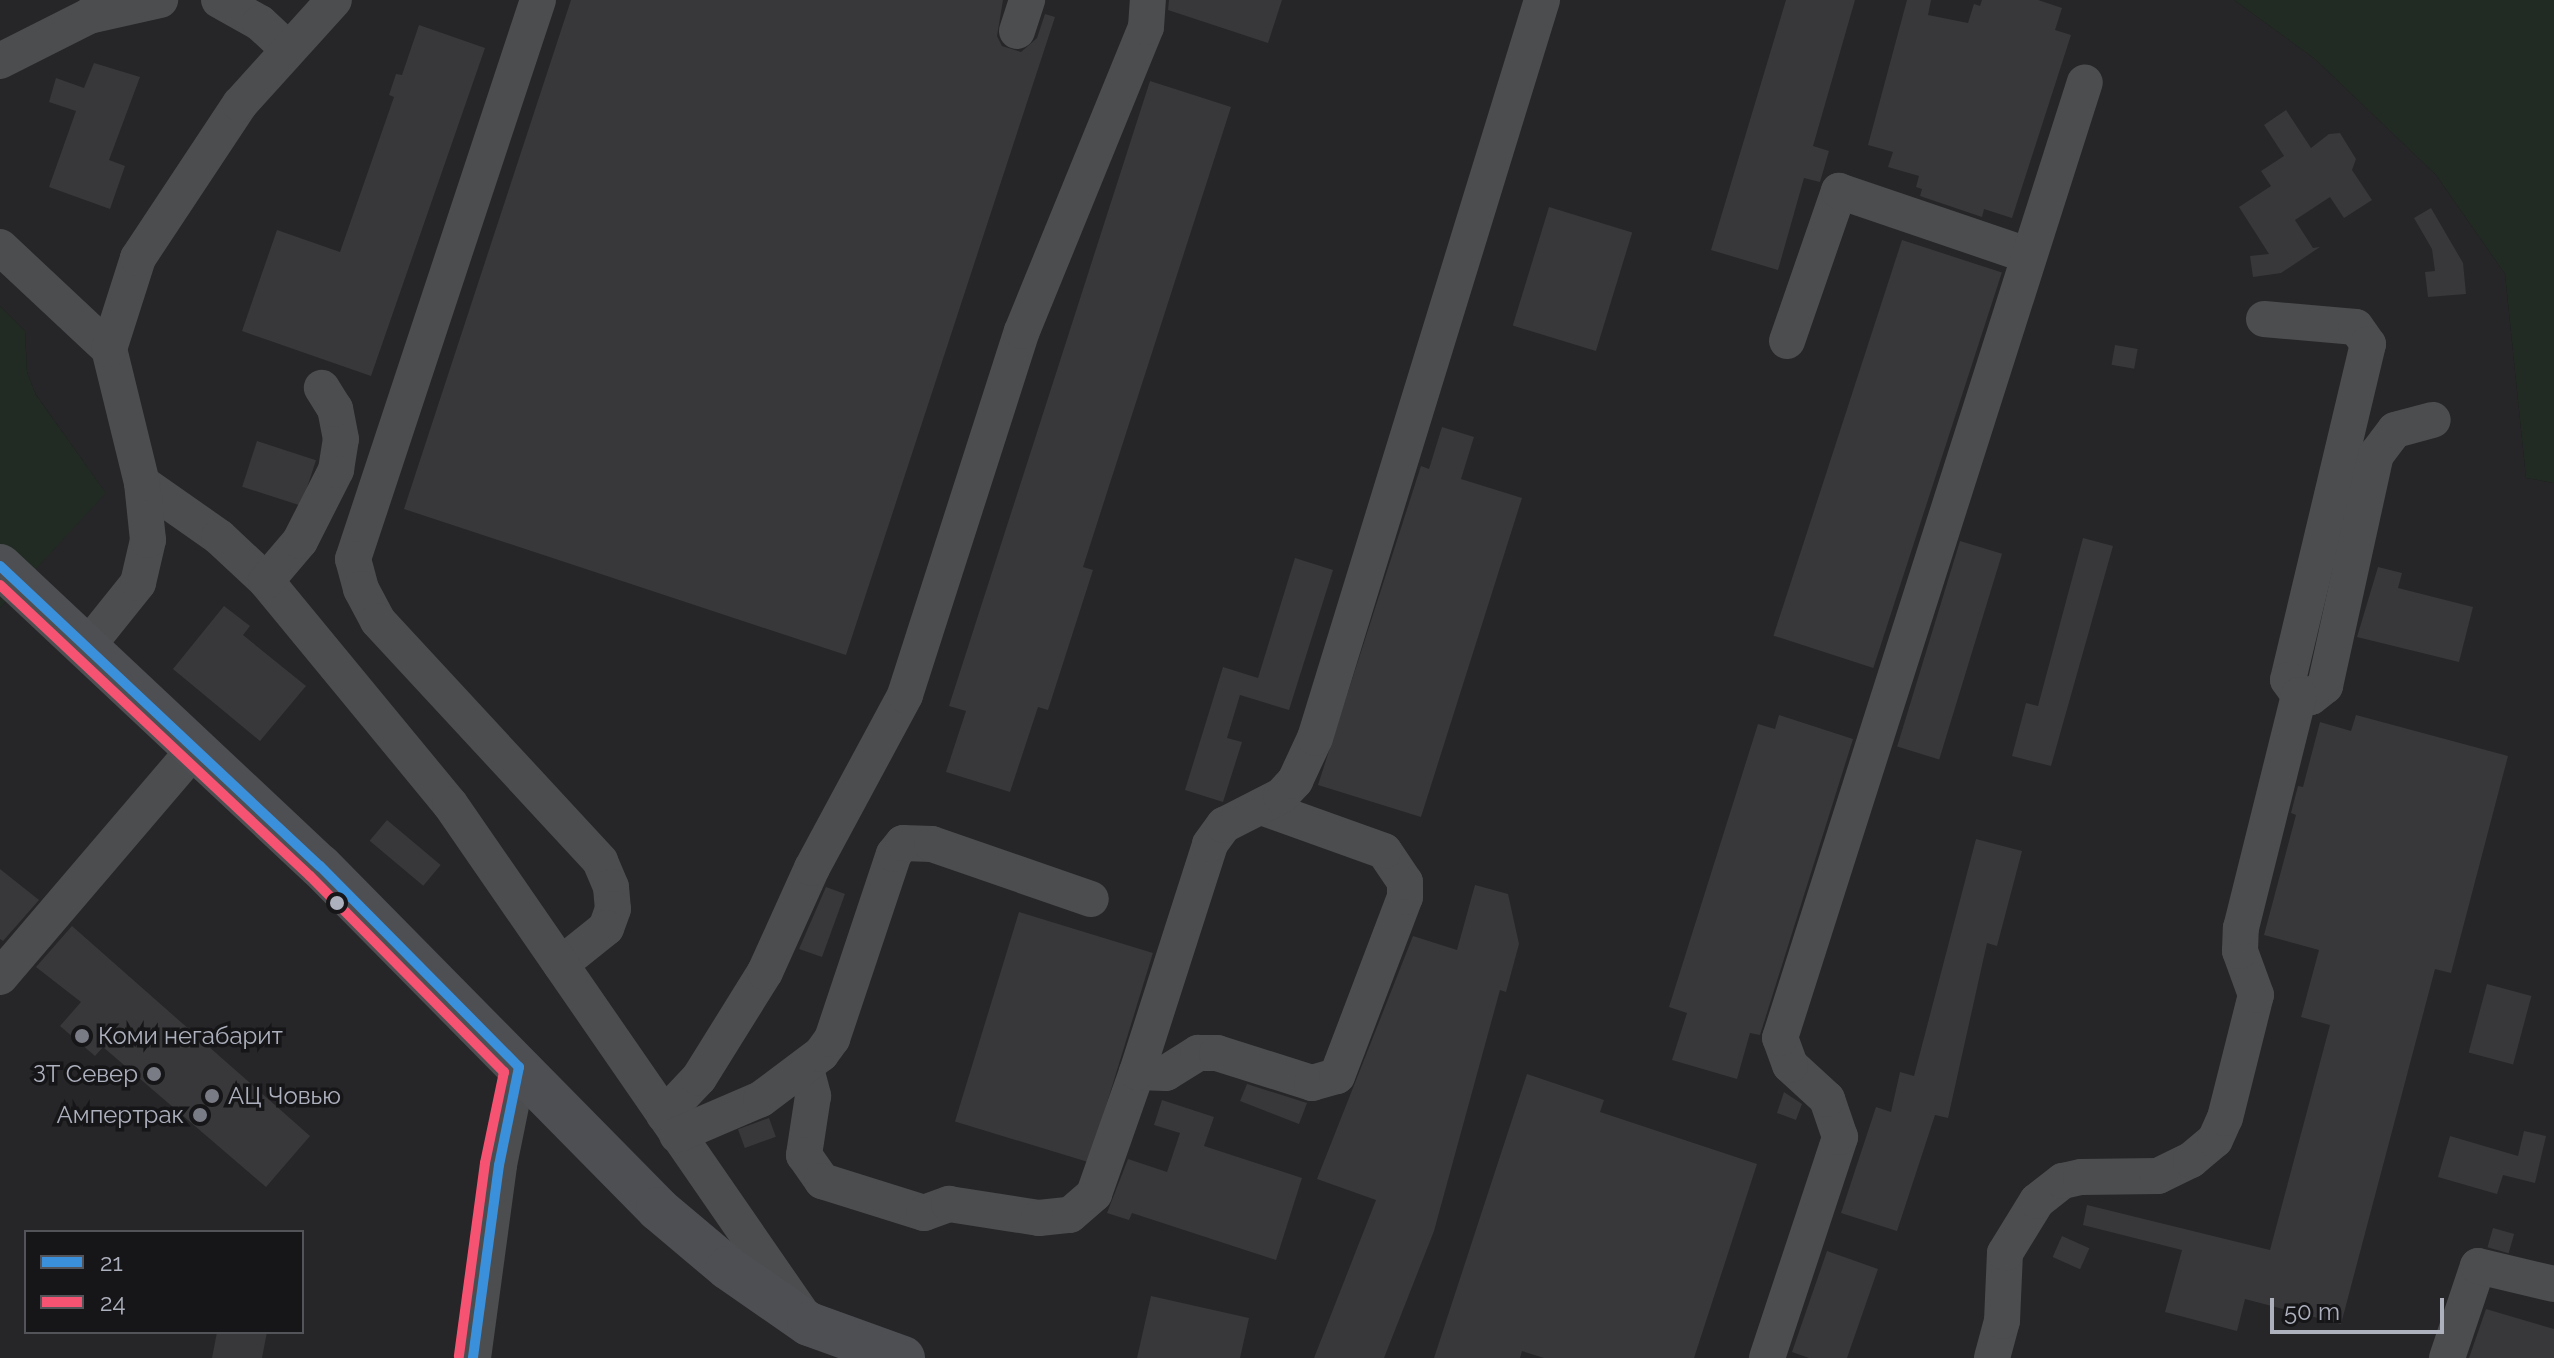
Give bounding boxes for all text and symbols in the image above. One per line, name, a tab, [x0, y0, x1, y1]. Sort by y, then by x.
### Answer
unlabelled marker	[329, 895, 345, 911]
place label: Коми негабарит	[98, 1022, 283, 1050]
marker: Коми негабарит	[73, 1027, 91, 1045]
place label: ЗТ Север	[32, 1060, 138, 1088]
marker: ЗТ Север	[145, 1065, 163, 1083]
place label: АЦ Човью	[228, 1082, 341, 1110]
marker: АЦ Човью	[203, 1087, 221, 1105]
place label: Ампертрак	[57, 1101, 184, 1129]
marker: Ампертрак	[191, 1106, 209, 1124]
legend	[24, 1230, 304, 1334]
text: 21	[100, 1248, 123, 1277]
scale bar	[2274, 1282, 2448, 1332]
text: 24	[100, 1288, 126, 1317]
text: 50 m	[2284, 1297, 2340, 1326]

